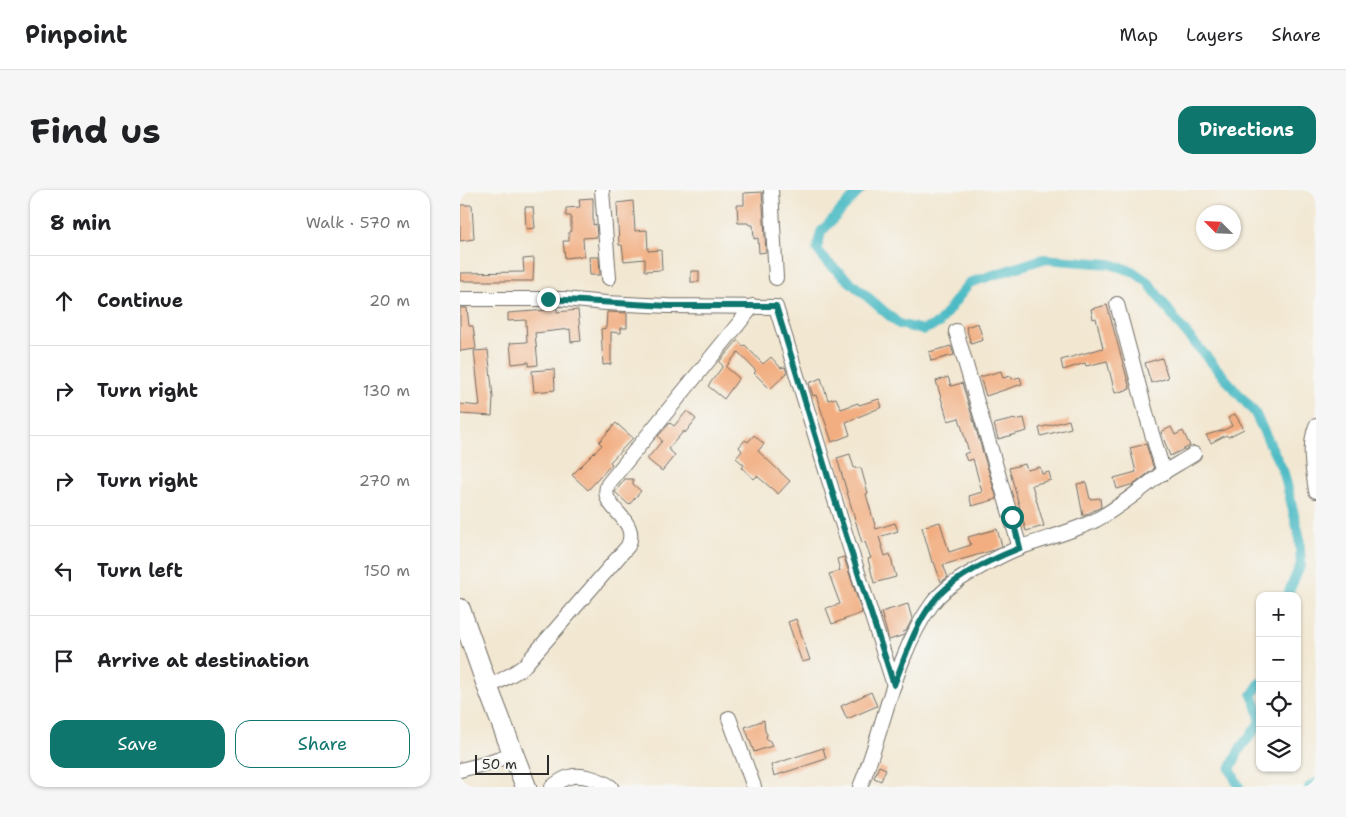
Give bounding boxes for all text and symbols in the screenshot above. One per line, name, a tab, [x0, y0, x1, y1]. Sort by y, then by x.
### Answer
text: Pinpoint	[25, 19, 127, 51]
text: Map	[1120, 23, 1158, 47]
text: Layers	[1186, 23, 1243, 47]
text: Share	[1271, 23, 1321, 47]
button: Directions	[1178, 106, 1316, 154]
text: Find us	[30, 107, 161, 154]
north arrow	[1196, 205, 1241, 250]
text: 8 min	[50, 209, 111, 237]
text: Walk · 570 m	[306, 212, 410, 233]
icon: ahead	[50, 287, 78, 315]
text: Continue	[97, 288, 183, 313]
route end	[537, 288, 560, 311]
text: 20 m	[369, 290, 410, 311]
icon: right	[50, 377, 78, 405]
text: Turn right	[97, 378, 198, 403]
text: 130 m	[363, 380, 410, 401]
icon: right	[50, 467, 78, 495]
text: Turn right	[97, 468, 198, 493]
text: 270 m	[359, 470, 410, 491]
route start	[1001, 506, 1024, 529]
icon: left	[50, 557, 78, 585]
text: Turn left	[97, 558, 183, 583]
text: 150 m	[363, 560, 410, 581]
map controls	[1256, 592, 1301, 772]
button: +	[1256, 592, 1301, 637]
button: −	[1256, 637, 1301, 682]
icon: arrive	[50, 647, 78, 675]
text: Arrive at destination	[97, 648, 309, 673]
button: locate	[1256, 682, 1301, 727]
button: Save	[50, 720, 225, 768]
button: Share	[235, 720, 410, 768]
button: layers	[1256, 727, 1301, 772]
scale bar	[475, 752, 549, 775]
text: 50 m	[482, 755, 517, 773]

